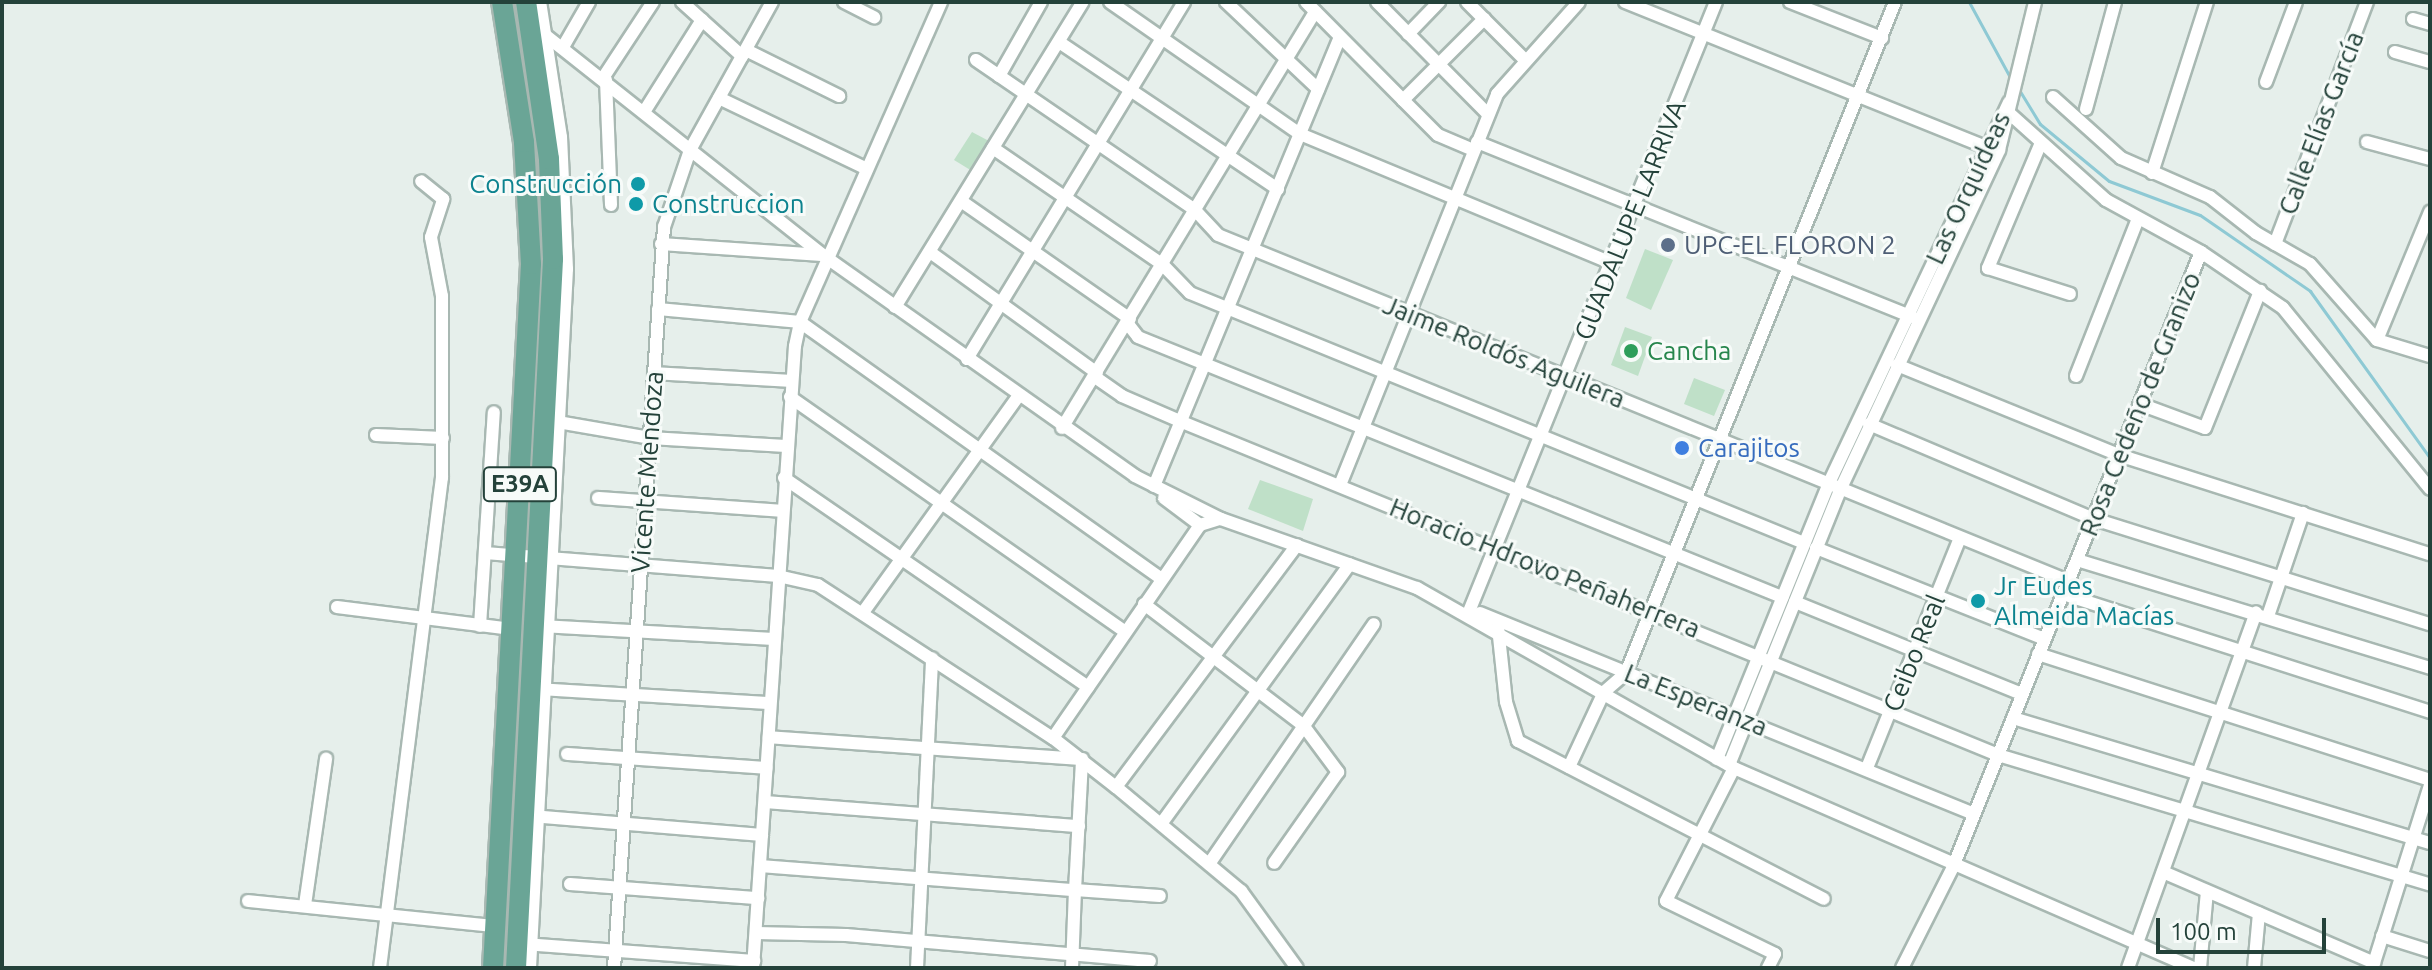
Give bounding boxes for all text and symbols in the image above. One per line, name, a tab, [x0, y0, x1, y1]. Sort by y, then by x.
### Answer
street label: Calle Elías García	[2272, 27, 2370, 219]
street label: GUADALUPE LARRIVA	[1568, 96, 1692, 344]
street label: Las Orquídeas	[1919, 107, 2017, 269]
place label: Construcción	[469, 168, 622, 200]
marker: Construcción	[629, 175, 647, 193]
place label: Construccion	[652, 188, 805, 220]
marker: Construccion	[627, 195, 645, 213]
place label: UPC-EL FLORON 2	[1684, 229, 1896, 261]
marker: UPC-EL FLORON 2	[1659, 236, 1677, 254]
street label: Rosa Cedeño de Granizo	[2073, 268, 2207, 540]
street label: Jaime Roldós Aguilera	[1378, 289, 1630, 415]
place label: Cancha	[1647, 335, 1731, 367]
marker: Cancha	[1622, 342, 1640, 360]
street label: Vicente Mendoza	[624, 370, 670, 574]
place label: Carajitos	[1698, 432, 1800, 464]
marker: Carajitos	[1673, 439, 1691, 457]
road number: E39A	[482, 464, 558, 504]
street label: Horacio Hdrovo Peñaherrera	[1385, 491, 1705, 645]
place label: Jr Eudes Almeida Macías	[1994, 570, 2174, 632]
street label: Ceibo Real	[1876, 590, 1952, 716]
marker: Jr Eudes Almeida Macías	[1969, 592, 1987, 610]
street label: La Esperanza	[1620, 657, 1772, 743]
scale bar	[2160, 902, 2330, 952]
text: 100 m	[2170, 918, 2237, 945]

